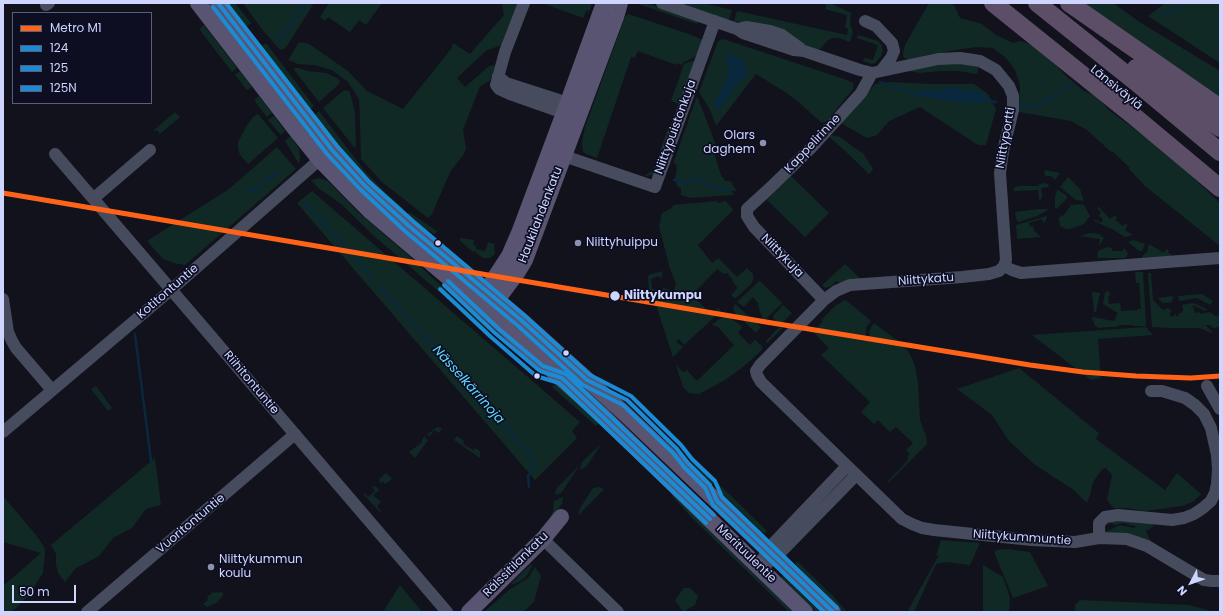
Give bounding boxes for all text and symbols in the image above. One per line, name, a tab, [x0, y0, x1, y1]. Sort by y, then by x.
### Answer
legend	[12, 12, 152, 104]
text: Metro M1	[50, 19, 102, 36]
text: 124	[50, 39, 68, 56]
text: 125	[50, 59, 68, 76]
street label: Länsiväylä	[1087, 63, 1145, 113]
street label: Niittypuistonkuja	[652, 78, 700, 176]
text: 125N	[50, 79, 77, 96]
street label: Niittyportti	[994, 106, 1018, 170]
street label: Kappelirinne	[782, 112, 844, 176]
place label: Olars daghem	[703, 129, 755, 157]
marker: Olars daghem	[758, 138, 768, 148]
street label: Haukilahdenkatu	[516, 165, 566, 265]
street label: Niittykuja	[758, 231, 806, 281]
place label: Niittyhuippu	[586, 236, 658, 250]
unlabelled marker	[433, 238, 443, 248]
marker: Niittyhuippu	[573, 238, 583, 248]
street label: Kotitontuntie	[134, 262, 202, 322]
street label: Niittykatu	[897, 271, 955, 289]
marker: Niittykumpu	[608, 289, 622, 303]
place label: Niittykumpu	[624, 289, 702, 303]
water label: Nässelkärrinoja	[429, 343, 507, 427]
street label: Riihitontuntie	[220, 348, 282, 418]
unlabelled marker	[561, 348, 571, 358]
unlabelled marker	[532, 371, 542, 381]
street label: Vuoritontuntie	[154, 491, 228, 557]
street label: Merituulentie	[713, 522, 779, 586]
street label: Niittykummuntie	[972, 527, 1072, 549]
street label: Rälssitilankatu	[480, 529, 552, 601]
place label: Niittykummun koulu	[219, 553, 303, 581]
marker: Niittykummun koulu	[206, 562, 216, 572]
north arrow	[1171, 563, 1211, 603]
scale bar	[14, 577, 78, 603]
text: N	[1173, 582, 1191, 599]
text: 50 m	[19, 583, 50, 600]

